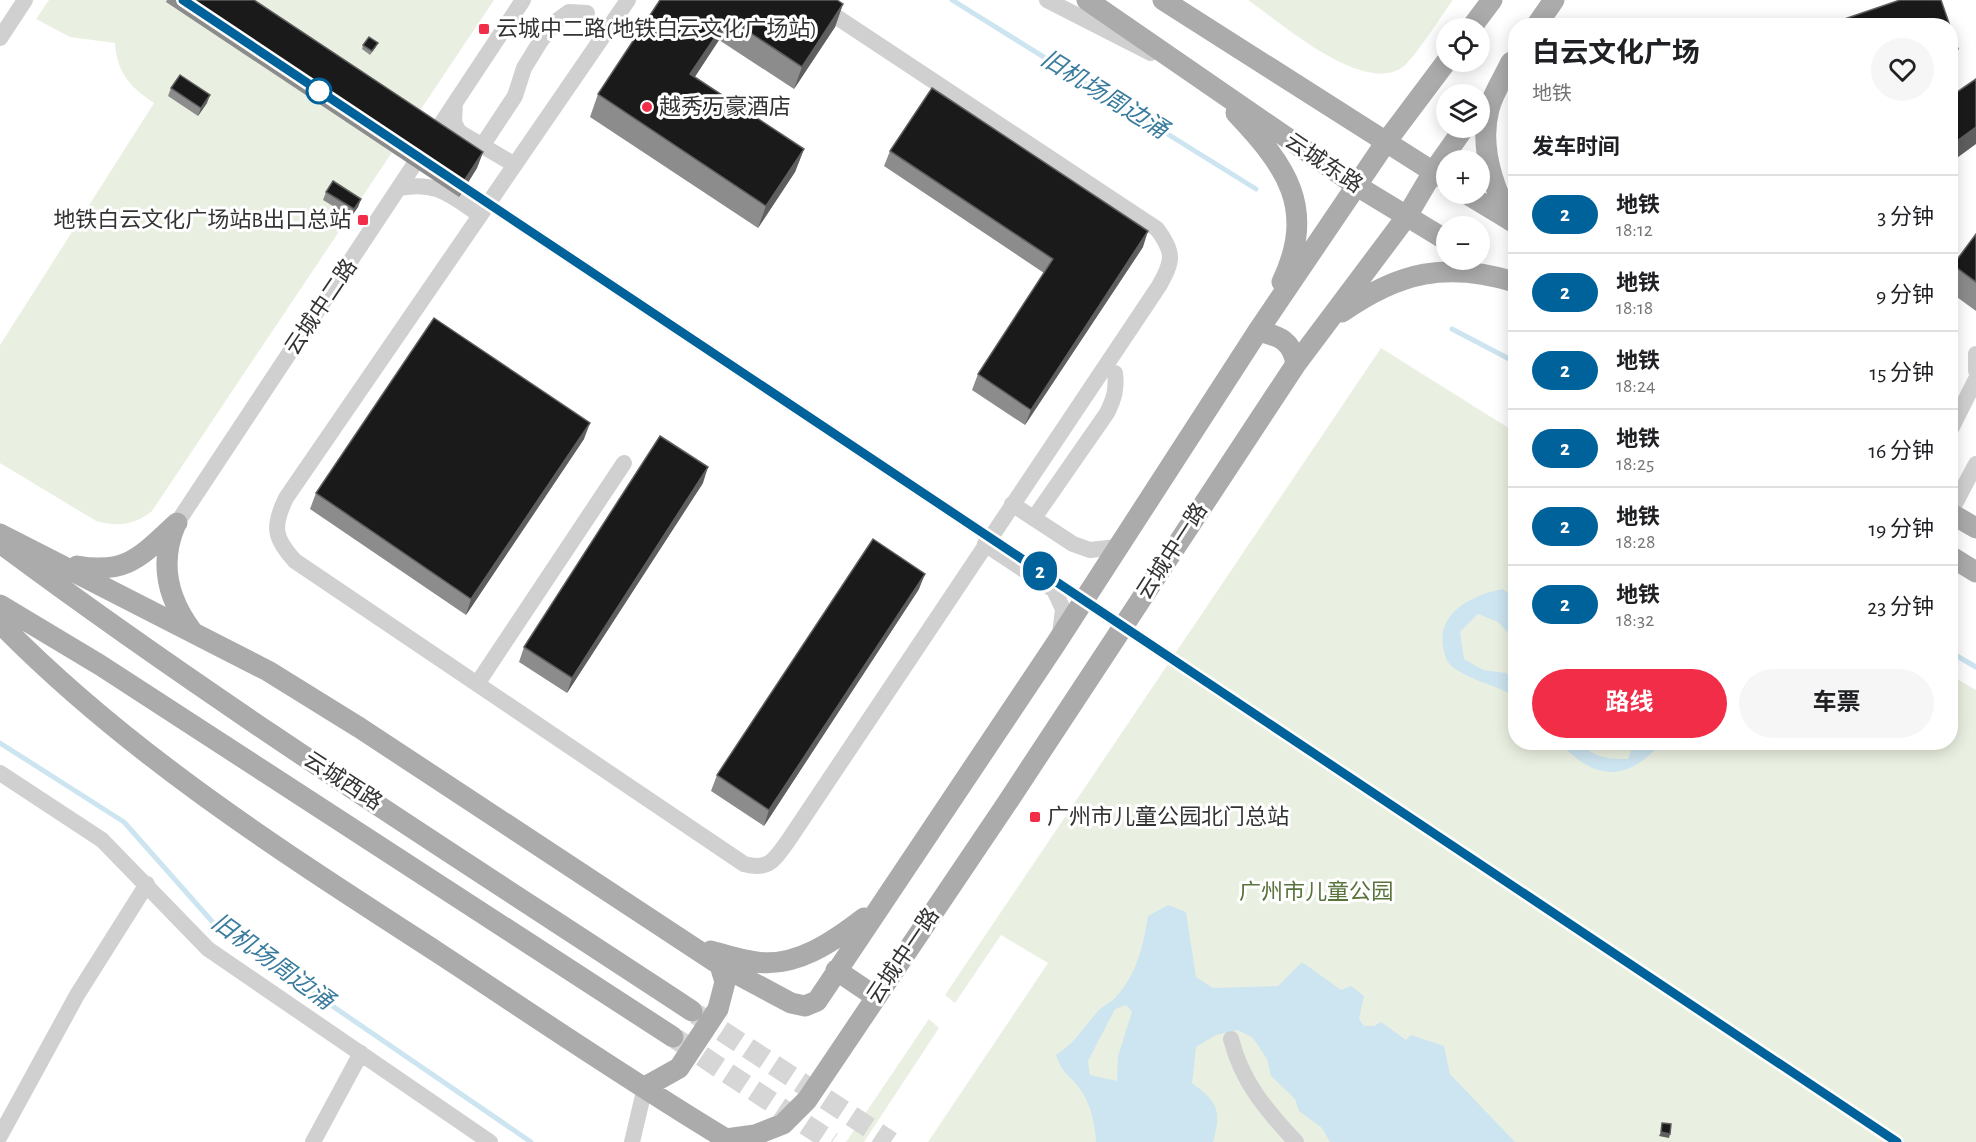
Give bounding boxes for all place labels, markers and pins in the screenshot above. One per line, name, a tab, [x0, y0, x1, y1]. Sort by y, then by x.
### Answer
place label: 云城中二路(地铁白云文化广场站)	[496, 17, 817, 40]
marker: 云城中二路(地铁白云文化广场站)	[477, 22, 491, 36]
unlabelled marker	[306, 78, 332, 104]
place label: 越秀万豪酒店	[659, 95, 791, 118]
marker: 越秀万豪酒店	[640, 100, 654, 114]
place label: 地铁白云文化广场站B出口总站	[53, 208, 351, 231]
marker: 地铁白云文化广场站B出口总站	[356, 213, 370, 227]
place label: 广州市儿童公园北门总站	[1047, 805, 1289, 828]
marker: 广州市儿童公园北门总站	[1028, 810, 1042, 824]

